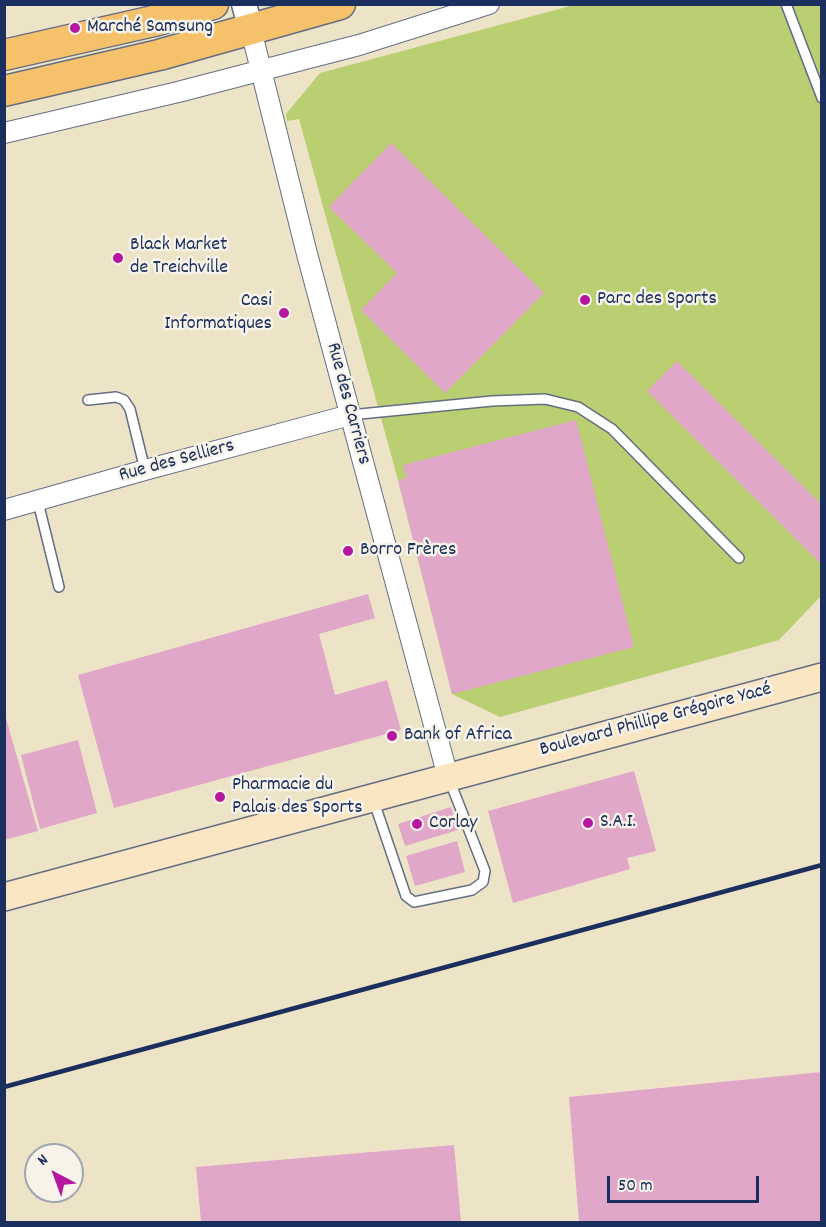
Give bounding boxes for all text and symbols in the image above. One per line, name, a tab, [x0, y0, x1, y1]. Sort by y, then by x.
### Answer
place label: Marché Samsung	[87, 16, 213, 40]
marker: Marché Samsung	[68, 21, 82, 35]
place label: Black Market de Treichville	[130, 234, 228, 281]
marker: Black Market de Treichville	[111, 251, 125, 265]
place label: Parc des Sports	[597, 288, 717, 312]
place label: Casi Informatiques	[164, 290, 272, 337]
marker: Parc des Sports	[578, 293, 592, 307]
marker: Casi Informatiques	[277, 306, 291, 320]
street label: Rue des Carriers	[319, 340, 375, 468]
street label: Rue des Selliers	[117, 435, 237, 489]
place label: Borro Frères	[360, 539, 456, 563]
marker: Borro Frères	[341, 544, 355, 558]
street label: Boulevard Phillipe Grégoire Yacé	[537, 678, 775, 764]
place label: Bank of Africa	[404, 724, 512, 748]
marker: Bank of Africa	[385, 729, 399, 743]
place label: Pharmacie du Palais des Sports	[232, 774, 363, 821]
marker: Pharmacie du Palais des Sports	[213, 790, 227, 804]
place label: S.A.I.	[600, 811, 636, 835]
place label: Corlay	[429, 812, 477, 836]
marker: S.A.I.	[581, 816, 595, 830]
marker: Corlay	[410, 817, 424, 831]
north arrow	[24, 1143, 84, 1203]
text: N	[33, 1149, 54, 1172]
scale bar	[610, 1164, 762, 1202]
text: 50 m	[618, 1174, 653, 1199]

